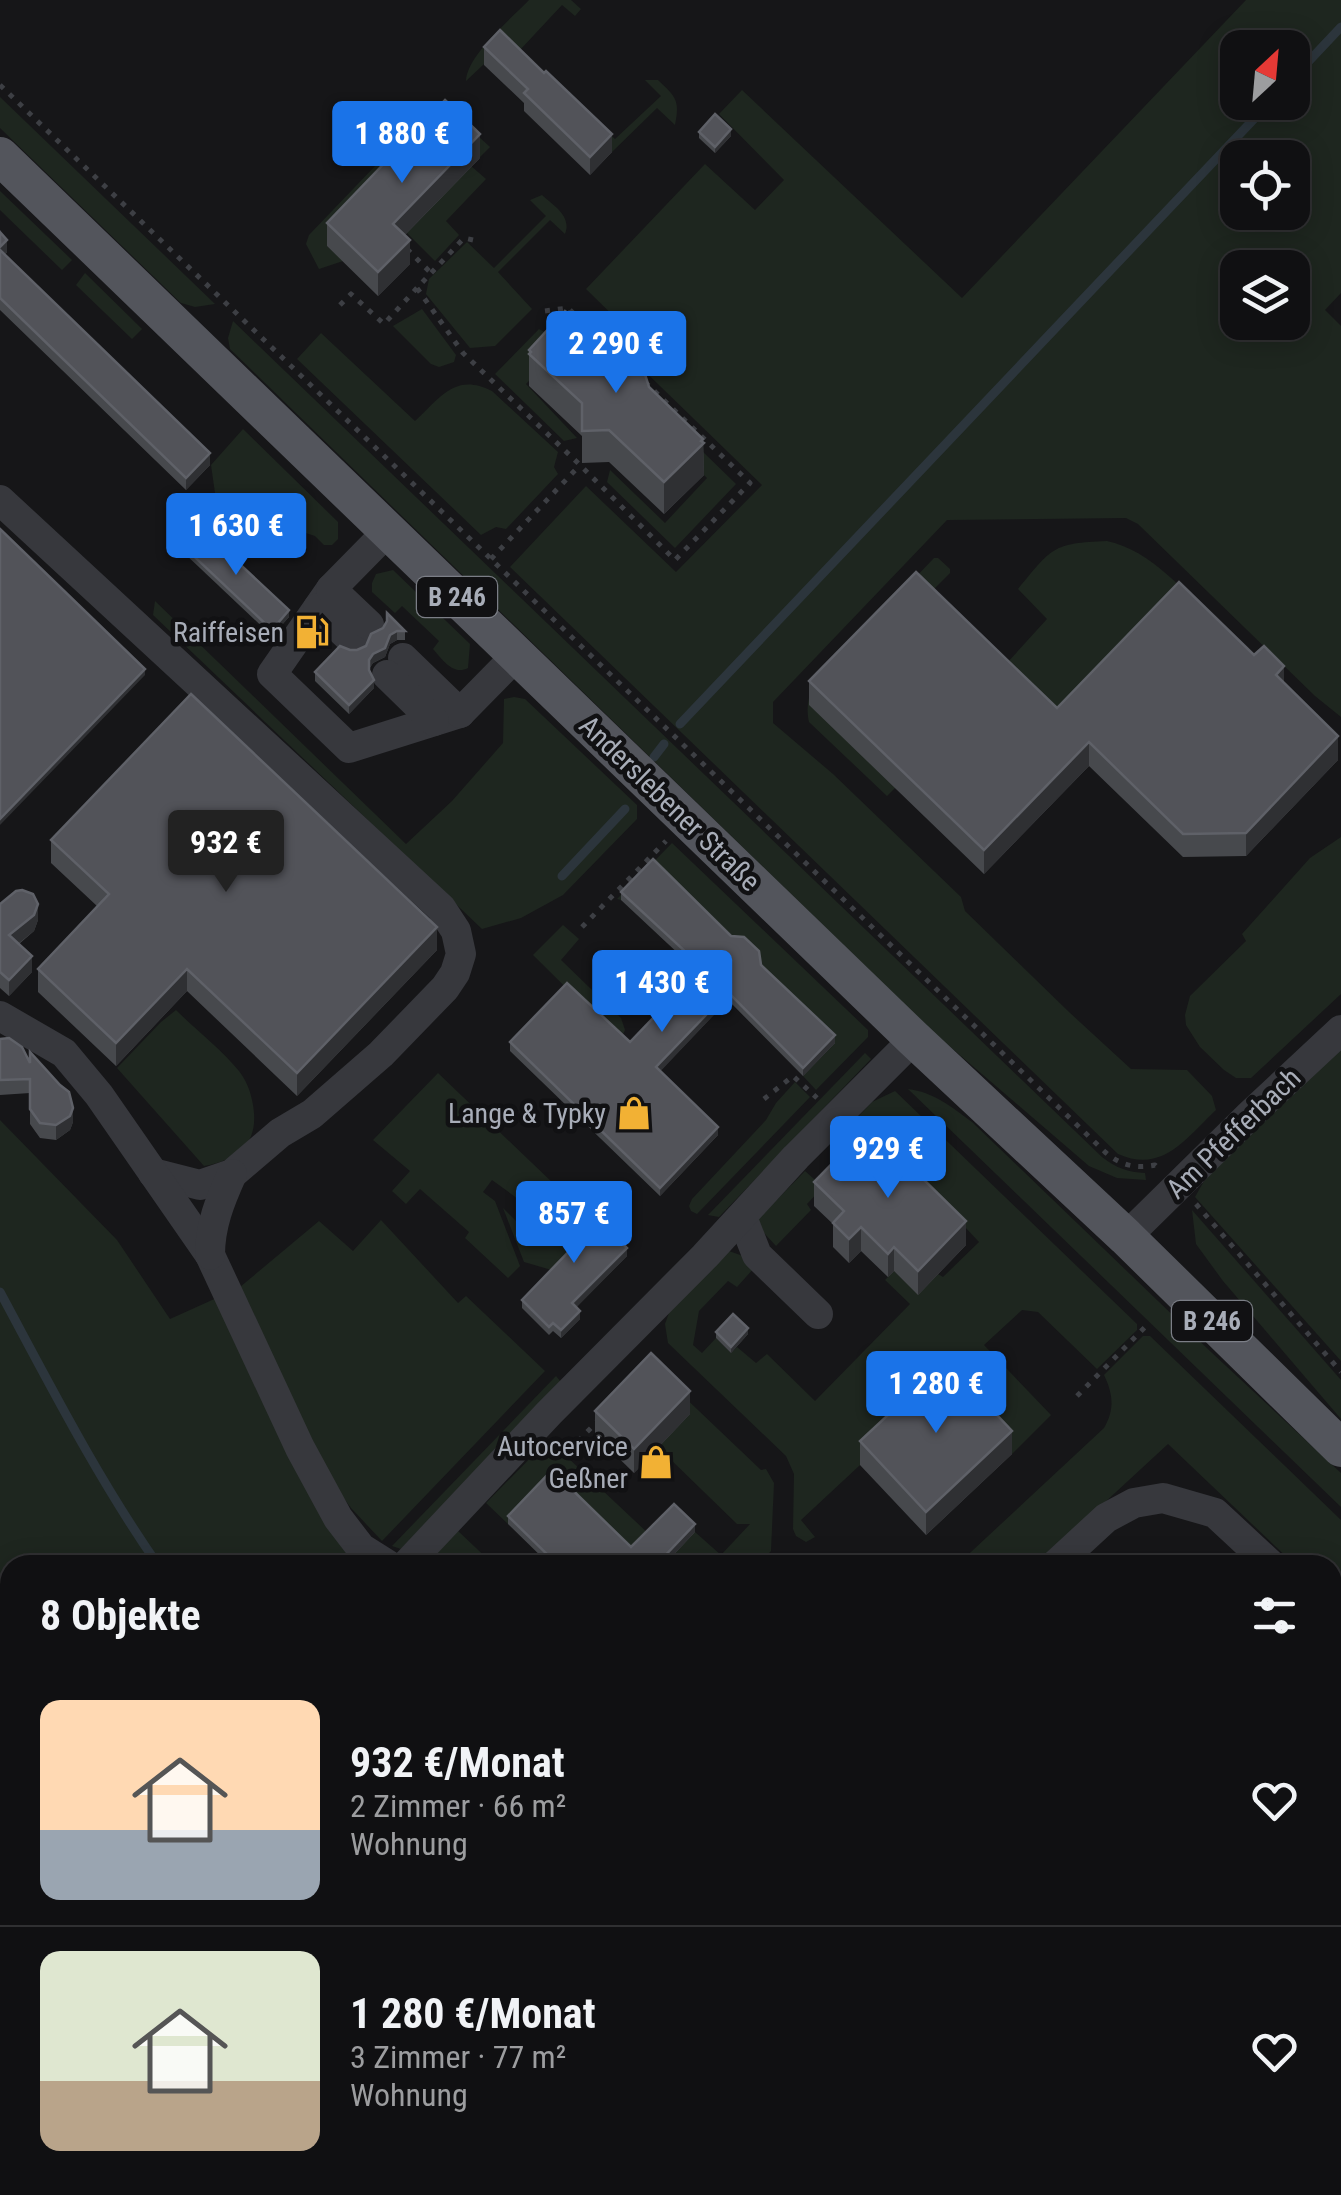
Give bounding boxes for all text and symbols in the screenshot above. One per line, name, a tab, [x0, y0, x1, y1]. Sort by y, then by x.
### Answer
north arrow	[1220, 30, 1310, 120]
map controls	[1220, 30, 1310, 340]
pin: 1 880 €	[310, 101, 494, 186]
text: 1 880 €	[354, 114, 450, 152]
button: locate	[1220, 140, 1310, 230]
button: layers	[1220, 250, 1310, 340]
pin: 2 290 €	[524, 311, 708, 396]
text: 2 290 €	[568, 324, 664, 362]
pin: 1 630 €	[144, 493, 328, 578]
text: 1 630 €	[188, 506, 284, 544]
road number: B 246	[417, 577, 497, 617]
fuel station icon: Raiffeisen	[293, 613, 331, 651]
place label: Raiffeisen	[173, 616, 284, 649]
street label: Anderslebener Straße	[573, 709, 767, 898]
pin: 932 €	[156, 810, 296, 895]
text: 932 €	[190, 823, 262, 861]
pin: 1 430 €	[570, 950, 754, 1035]
text: 1 430 €	[614, 963, 710, 1001]
street label: Am Pfefferbach	[1159, 1061, 1307, 1206]
shop icon: Lange & Typky	[615, 1094, 653, 1132]
place label: Lange & Typky	[448, 1097, 606, 1130]
pin: 929 €	[818, 1116, 958, 1201]
text: 929 €	[852, 1129, 924, 1167]
pin: 857 €	[504, 1181, 644, 1266]
text: 857 €	[538, 1194, 610, 1232]
road number: B 246	[1172, 1301, 1252, 1341]
pin: 1 280 €	[844, 1351, 1028, 1436]
text: 1 280 €	[888, 1364, 984, 1402]
place label: Autocervice Geßner	[497, 1430, 628, 1495]
shop icon: Autocervice Geßner	[637, 1443, 675, 1481]
icon: filters	[1247, 1588, 1302, 1643]
text: 8 Objekte	[40, 1591, 201, 1640]
text: 932 €/Monat	[350, 1738, 565, 1787]
icon: home	[120, 1740, 240, 1860]
icon: heart	[1247, 1773, 1302, 1828]
text: 2 Zimmer · 66 m²	[350, 1787, 566, 1825]
text: Wohnung	[350, 1825, 468, 1863]
text: 1 280 €/Monat	[350, 1989, 596, 2038]
icon: home	[120, 1991, 240, 2111]
icon: heart	[1247, 2024, 1302, 2079]
text: 3 Zimmer · 77 m²	[350, 2038, 566, 2076]
text: Wohnung	[350, 2076, 468, 2114]

